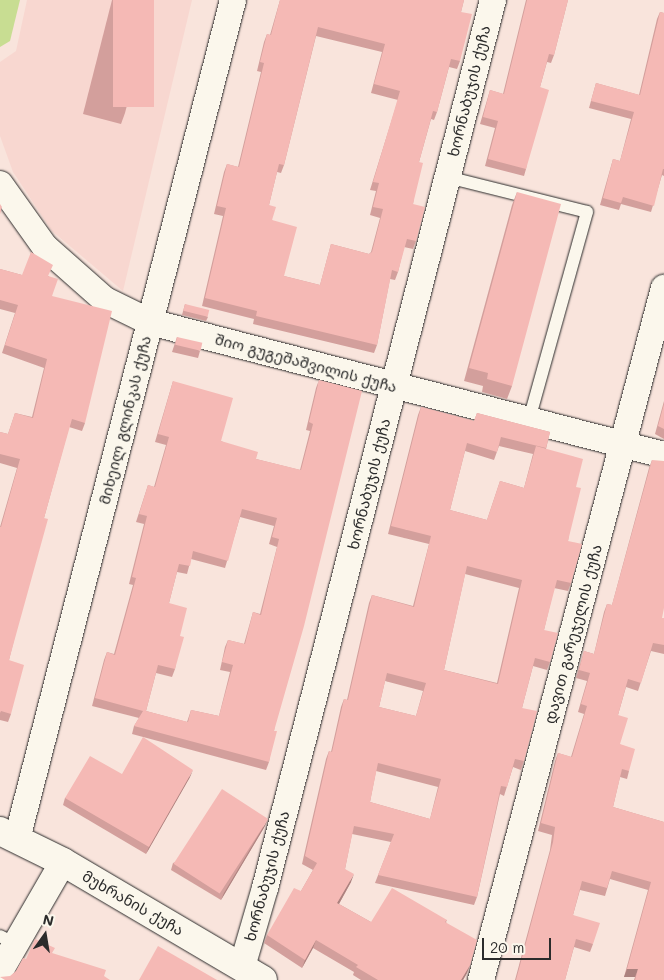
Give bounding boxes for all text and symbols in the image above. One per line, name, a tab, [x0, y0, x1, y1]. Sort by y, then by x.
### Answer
street label: ხორნაბუჯის ქუჩა	[444, 24, 494, 158]
street label: შიო გუგეშაშვილის ქუჩა	[213, 330, 399, 396]
street label: მიხეილ გლინკას ქუჩა	[95, 334, 155, 506]
street label: ხორნაბუჯის ქუჩა	[344, 417, 394, 551]
street label: დავით გარეჯელის ქუჩა	[540, 542, 606, 726]
street label: ხორნაბუჯის ქუჩა	[241, 809, 293, 943]
street label: მუხრანის ქუჩა	[79, 867, 187, 939]
text: N	[41, 909, 56, 930]
north arrow	[20, 910, 70, 960]
scale bar	[484, 928, 553, 960]
text: 20 m	[490, 937, 524, 957]

